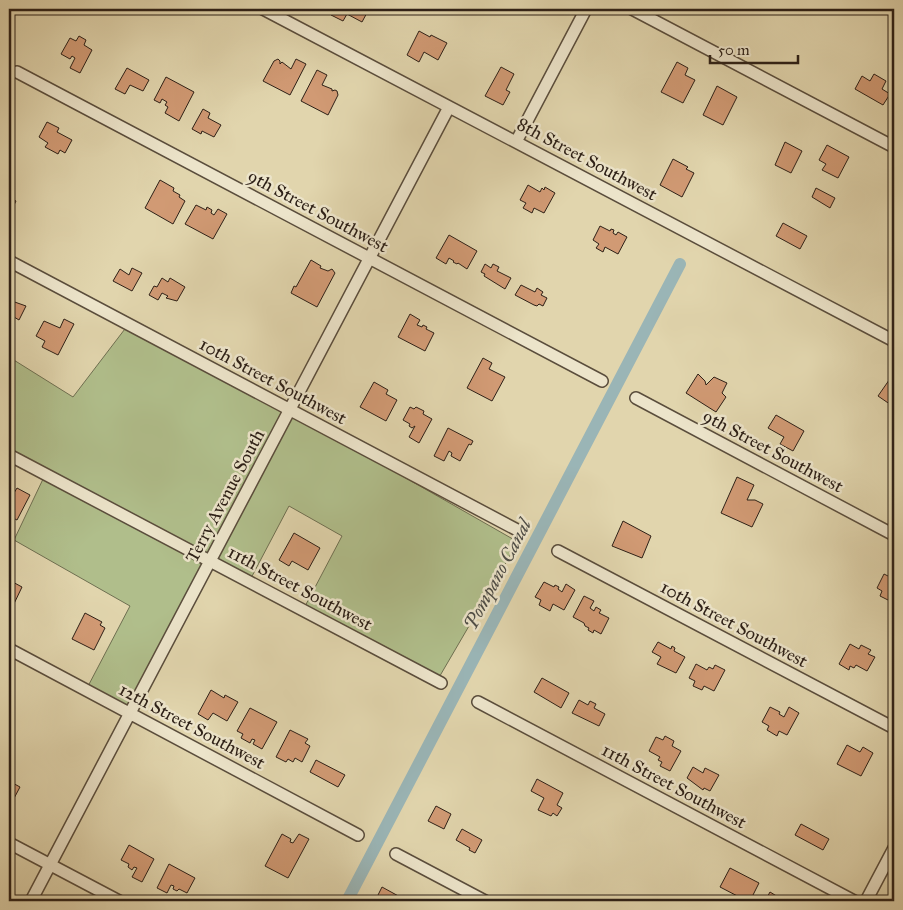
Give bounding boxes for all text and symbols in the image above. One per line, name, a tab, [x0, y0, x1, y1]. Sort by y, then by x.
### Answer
scale bar	[710, 32, 798, 64]
text: 50 m	[718, 41, 750, 59]
street label: 8th Street Southwest	[513, 113, 662, 206]
street label: 9th Street Southwest	[244, 165, 393, 258]
street label: 10th Street Southwest	[196, 333, 351, 429]
street label: 9th Street Southwest	[699, 405, 848, 498]
street label: Terry Avenue South	[181, 426, 269, 566]
water label: Pompano Canal	[459, 513, 538, 634]
street label: 11th Street Southwest	[224, 541, 377, 636]
street label: 10th Street Southwest	[657, 576, 812, 672]
street label: 12th Street Southwest	[115, 678, 269, 774]
street label: 11th Street Southwest	[598, 739, 751, 834]

